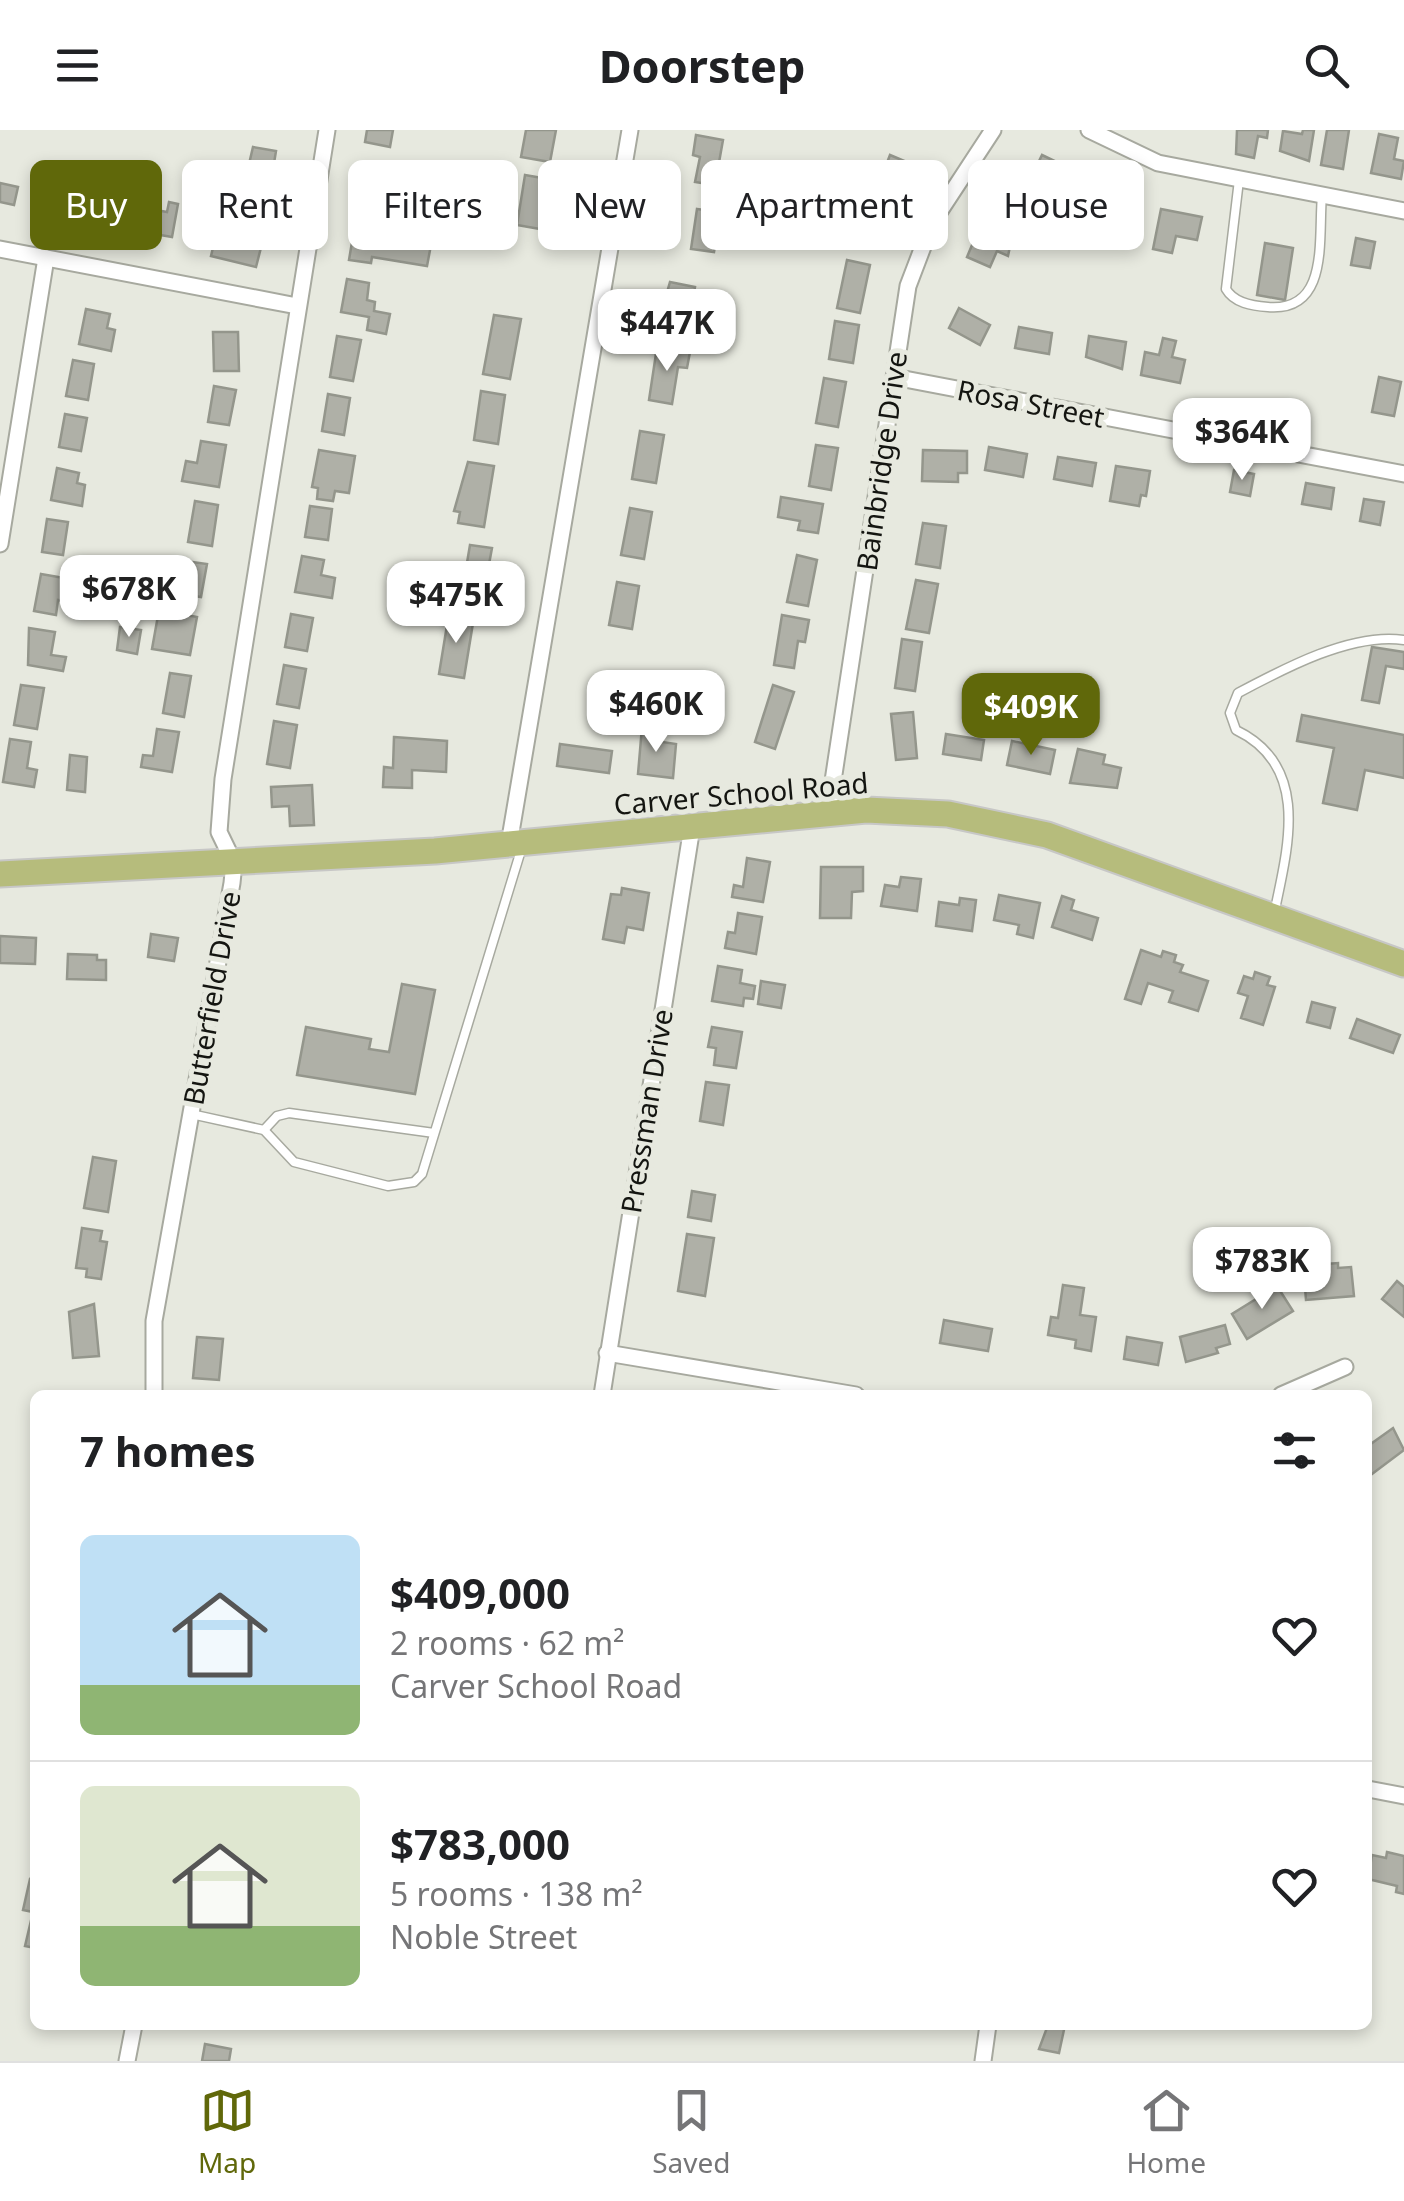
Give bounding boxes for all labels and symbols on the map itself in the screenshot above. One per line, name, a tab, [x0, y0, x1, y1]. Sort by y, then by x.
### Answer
pin: $447K	[597, 289, 737, 374]
street label: Bainbridge Drive	[847, 349, 915, 573]
street label: Rosa Street	[954, 370, 1108, 436]
pin: $364K	[1172, 398, 1312, 483]
pin: $678K	[59, 555, 199, 640]
pin: $475K	[386, 561, 526, 646]
pin: $460K	[586, 670, 726, 755]
pin: $409K	[961, 673, 1101, 758]
street label: Carver School Road	[612, 763, 870, 823]
street label: Butterfield Drive	[173, 888, 249, 1108]
street label: Pressman Drive	[611, 1006, 681, 1216]
pin: $783K	[1192, 1227, 1332, 1312]

